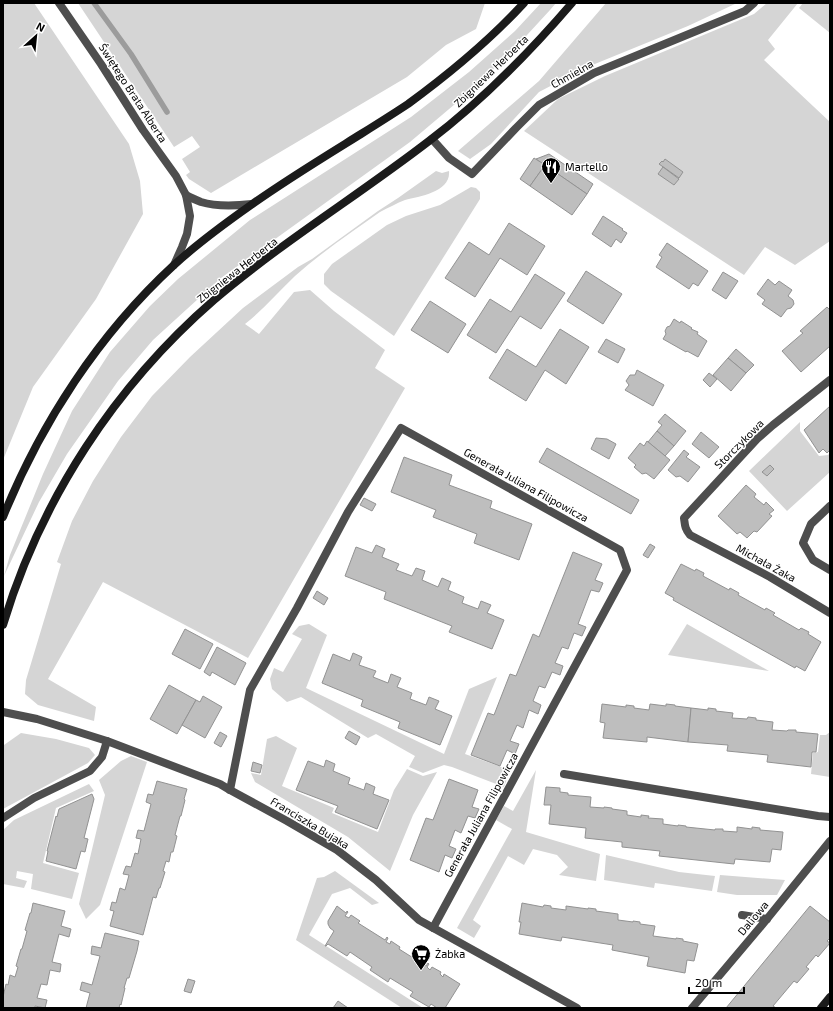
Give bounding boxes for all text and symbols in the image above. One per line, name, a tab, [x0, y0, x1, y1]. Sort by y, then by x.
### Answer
north arrow	[16, 16, 56, 56]
text: N	[34, 19, 47, 34]
street label: Zbigniewa Herberta	[451, 32, 531, 109]
street label: Świętego Brata Alberta	[97, 41, 170, 145]
street label: Chmielna	[548, 57, 595, 91]
restaurant icon: Martello	[540, 156, 562, 184]
place label: Martello	[565, 160, 608, 173]
street label: Zbigniewa Herberta	[194, 234, 279, 305]
street label: Storczykowa	[711, 416, 766, 471]
street label: Generała Juliana Filipowicza	[462, 445, 591, 524]
street label: Michała Żaka	[734, 541, 798, 584]
street label: Generała Juliana Filipowicza	[441, 750, 520, 879]
street label: Franciszka Bujaka	[268, 794, 352, 852]
street label: Daliowa	[735, 898, 771, 937]
supermarket icon: Żabka	[410, 943, 432, 971]
place label: Żabka	[435, 947, 465, 960]
scale bar	[689, 969, 744, 995]
text: 20 m	[695, 975, 722, 989]

